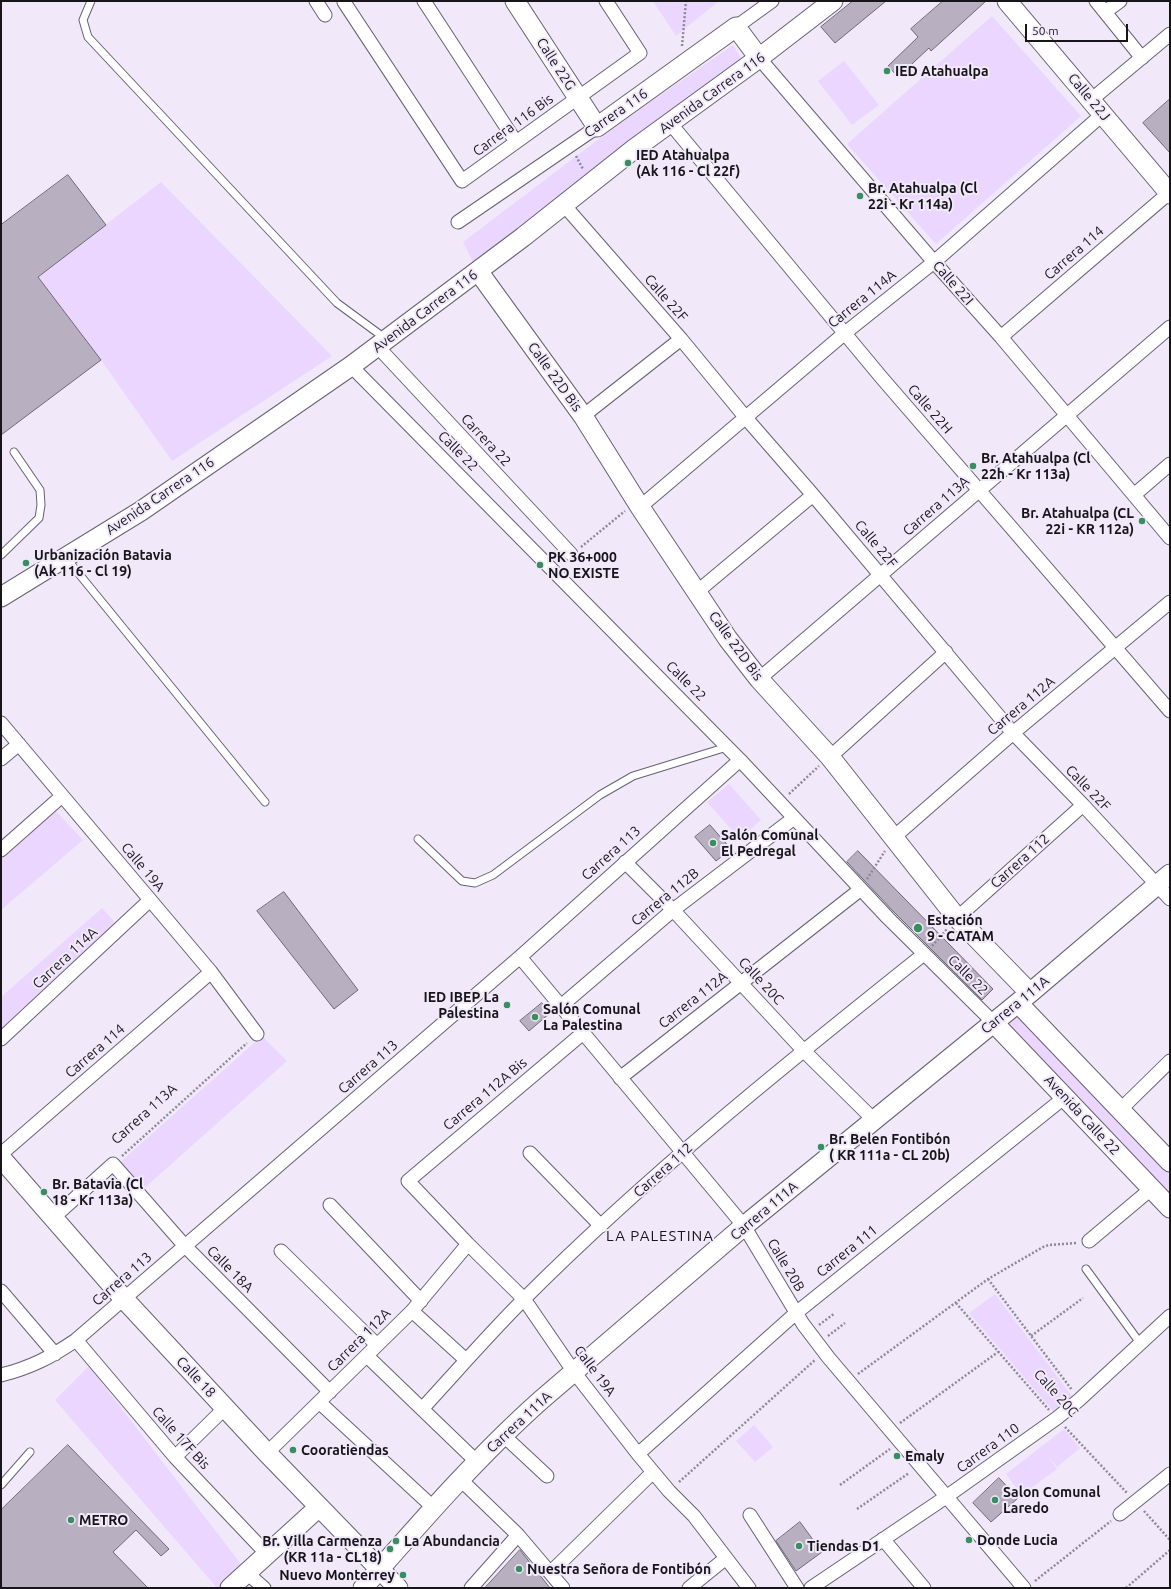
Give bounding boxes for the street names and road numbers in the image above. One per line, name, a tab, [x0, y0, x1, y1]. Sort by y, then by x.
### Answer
street label: Calle 22G	[533, 35, 579, 93]
street label: Avenida Carrera 116	[656, 49, 768, 137]
street label: Calle 22J	[1064, 70, 1114, 124]
street label: Carrera 116	[581, 85, 651, 141]
street label: Carrera 116 Bis	[470, 90, 556, 160]
street label: Carrera 114	[1041, 223, 1107, 283]
street label: Calle 22I	[929, 257, 977, 309]
street label: Avenida Carrera 116	[369, 266, 481, 356]
street label: Carrera 114A	[825, 266, 899, 332]
street label: Calle 22F	[641, 271, 691, 325]
street label: Calle 22D Bis	[524, 339, 586, 415]
street label: Calle 22H	[904, 381, 956, 437]
street label: Carrera 22	[457, 410, 515, 470]
street label: Calle 22	[434, 427, 482, 475]
street label: Avenida Carrera 116	[103, 454, 217, 538]
street label: Carrera 113A	[899, 473, 973, 539]
street label: Calle 22F	[851, 517, 901, 571]
street label: Calle 22D Bis	[705, 608, 767, 684]
street label: Calle 22	[662, 657, 710, 705]
street label: Carrera 112A	[984, 673, 1058, 739]
street label: Calle 22F	[1062, 762, 1114, 814]
street label: Carrera 113	[578, 822, 644, 884]
street label: Carrera 112	[987, 830, 1053, 892]
street label: Calle 19A	[118, 839, 168, 895]
street label: Carrera 112B	[628, 865, 702, 929]
street label: Carrera 114A	[29, 924, 101, 992]
street label: Calle 22	[944, 951, 992, 999]
street label: Calle 20C	[735, 954, 787, 1008]
street label: Carrera 112A	[655, 968, 731, 1032]
street label: Carrera 111A	[978, 972, 1052, 1038]
street label: Carrera 114	[62, 1021, 128, 1081]
street label: Carrera 113	[335, 1037, 401, 1097]
street label: Carrera 112A Bis	[440, 1054, 530, 1134]
street label: Avenida Calle 22	[1041, 1071, 1123, 1159]
street label: Carrera 113A	[108, 1080, 180, 1148]
street label: Carrera 112	[630, 1139, 696, 1201]
street label: Carrera 111A	[727, 1178, 801, 1244]
street label: Carrera 111	[813, 1221, 881, 1281]
street label: Calle 20B	[764, 1235, 808, 1295]
street label: Calle 18A	[203, 1242, 257, 1296]
street label: Carrera 113	[89, 1249, 155, 1309]
street label: Carrera 112A	[324, 1305, 394, 1375]
street label: Calle 19A	[571, 1342, 619, 1400]
street label: Calle 18	[173, 1353, 219, 1401]
street label: Calle 20C	[1030, 1366, 1082, 1420]
street label: Carrera 111A	[483, 1388, 555, 1456]
street label: Calle 17F Bis	[148, 1403, 214, 1473]
street label: Carrera 110	[953, 1420, 1023, 1476]

